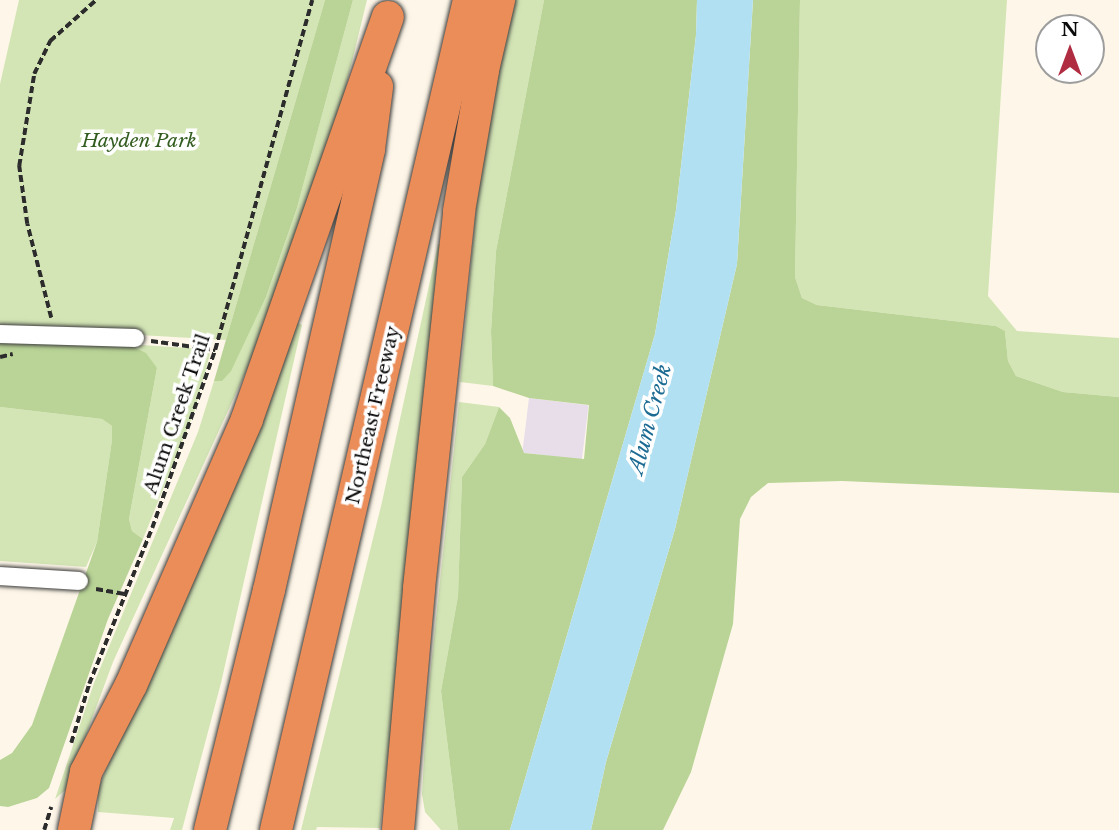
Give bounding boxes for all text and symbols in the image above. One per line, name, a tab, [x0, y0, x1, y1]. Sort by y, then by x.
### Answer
north arrow	[1035, 14, 1105, 84]
text: N	[1061, 18, 1079, 41]
park label: Hayden Park	[81, 130, 197, 152]
street label: Northeast Freeway	[341, 324, 405, 506]
street label: Alum Creek Trail	[139, 331, 215, 497]
water label: Alum Creek	[623, 361, 677, 477]

